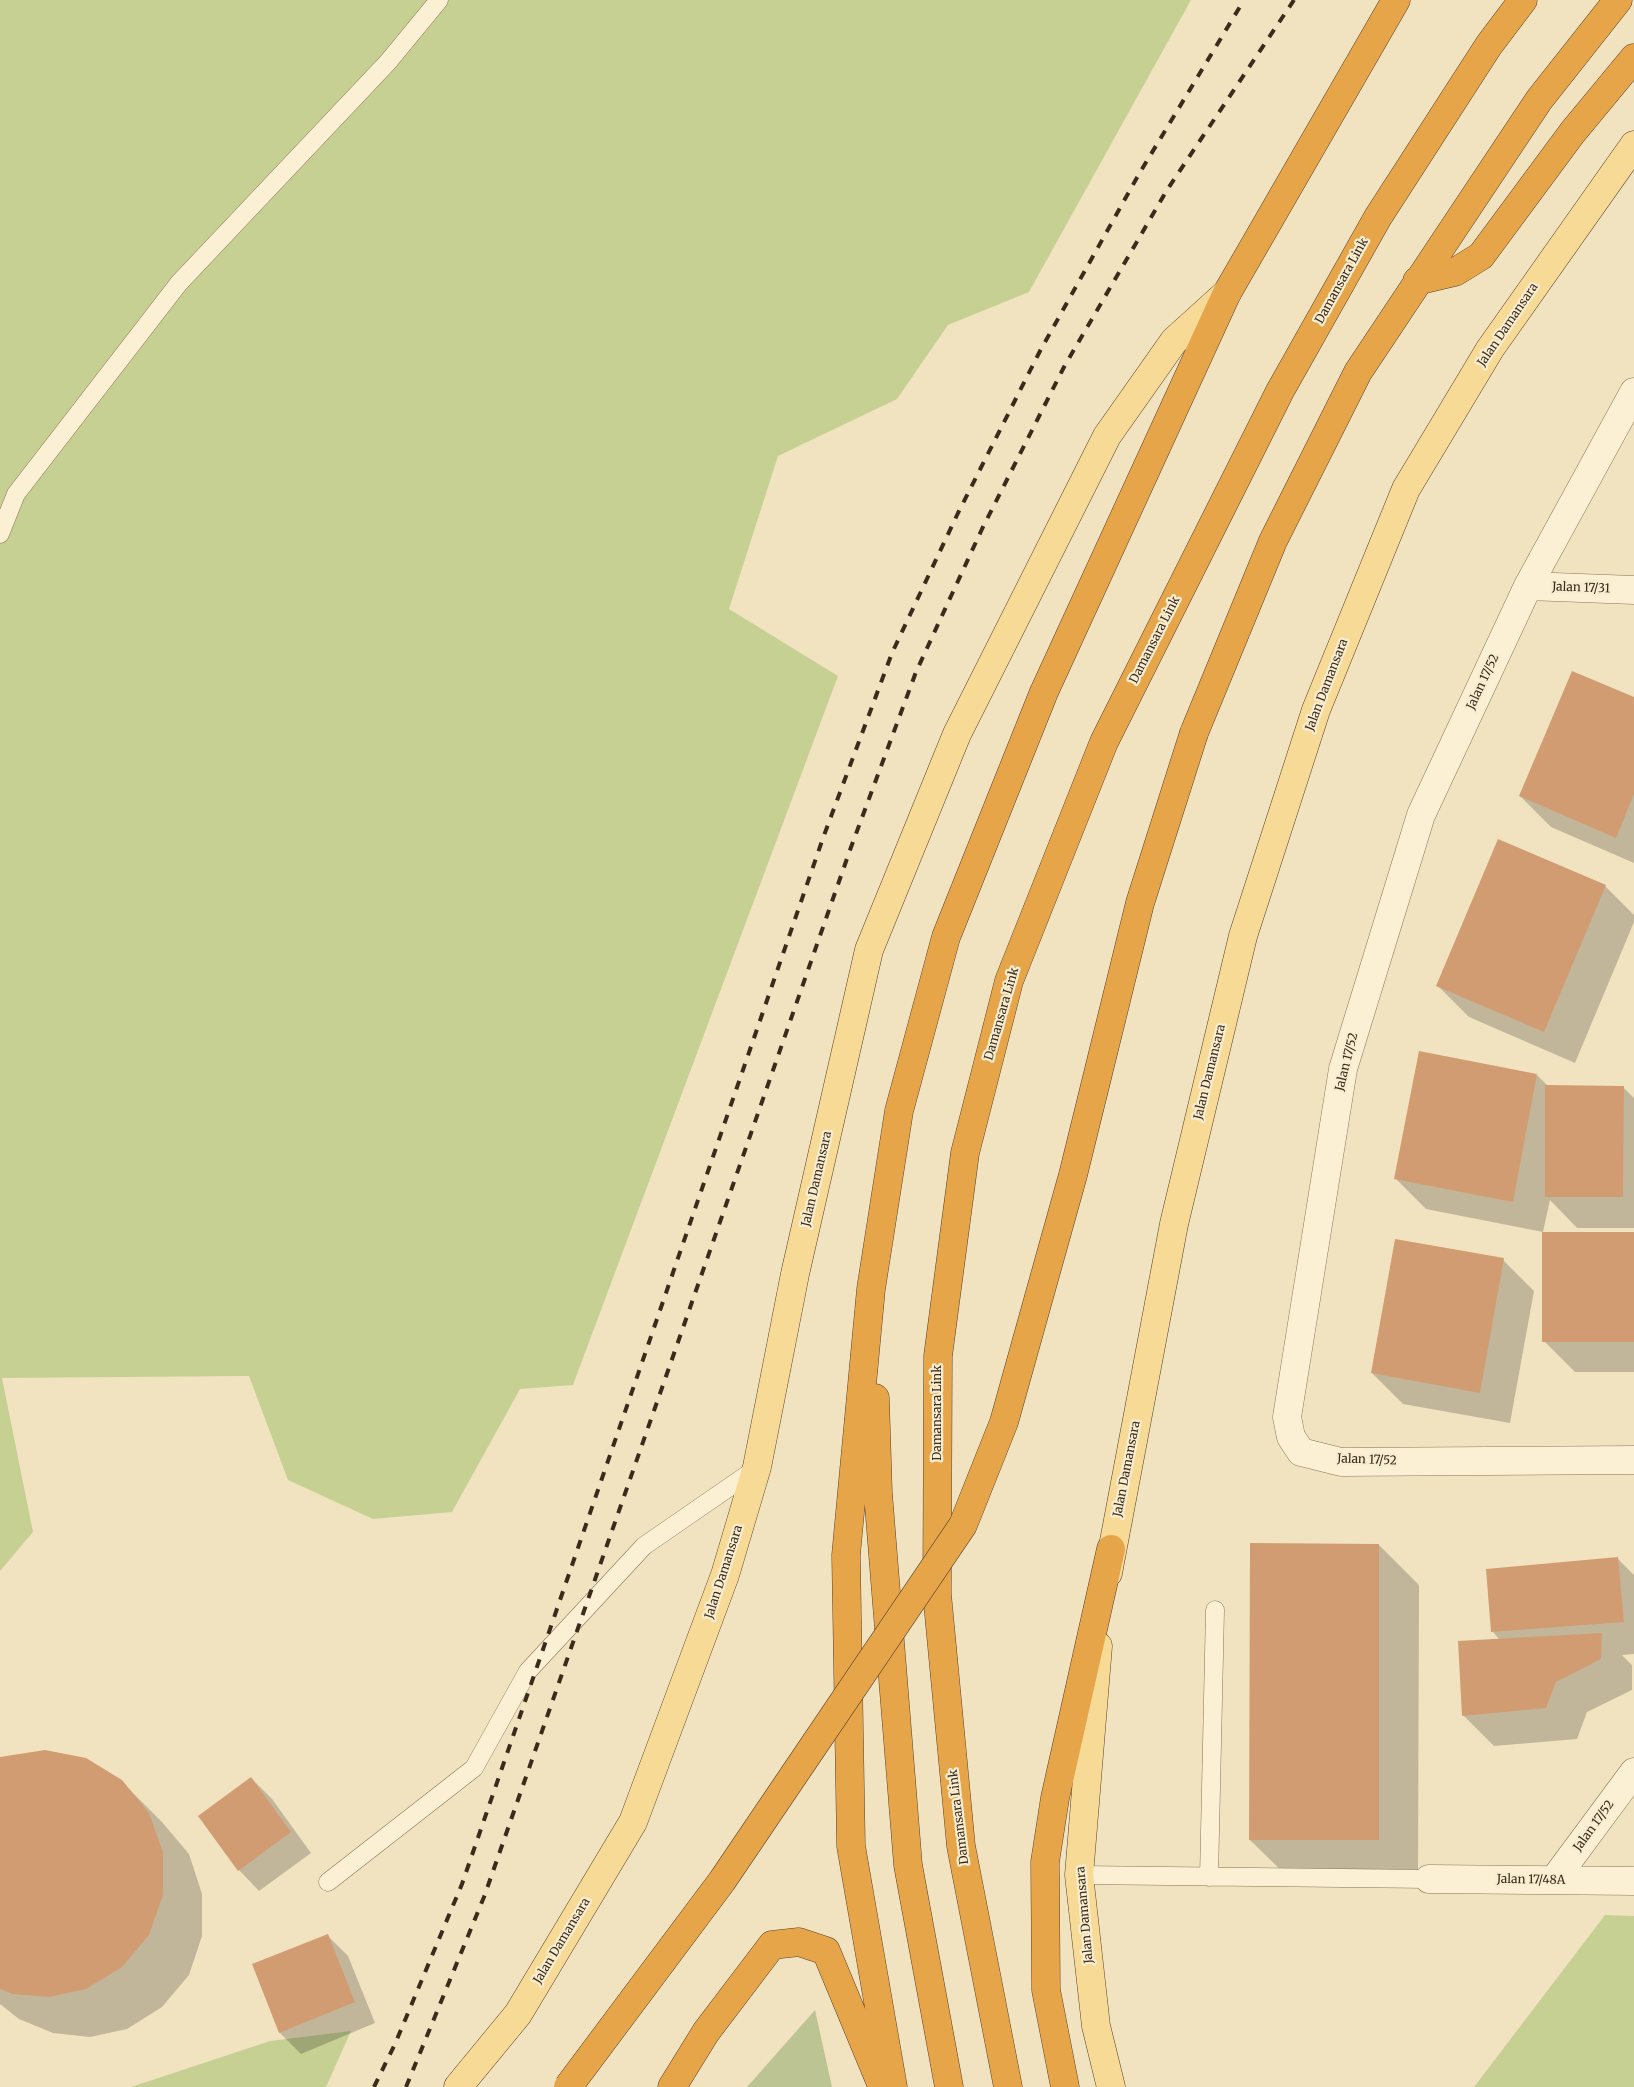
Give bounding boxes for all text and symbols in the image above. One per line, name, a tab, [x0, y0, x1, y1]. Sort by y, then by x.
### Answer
street label: Damansara Link	[1313, 236, 1371, 326]
street label: Jalan Damansara	[1475, 281, 1541, 369]
street label: Jalan 17/31	[1552, 580, 1610, 596]
street label: Damansara Link	[1127, 594, 1183, 686]
street label: Jalan Damansara	[1303, 637, 1351, 733]
street label: Jalan 17/52	[1464, 652, 1502, 712]
street label: Damansara Link	[982, 966, 1022, 1062]
street label: Jalan Damansara	[1191, 1023, 1229, 1121]
street label: Jalan 17/52	[1333, 1031, 1361, 1093]
street label: Jalan Damansara	[799, 1130, 835, 1228]
street label: Damansara Link	[931, 1365, 945, 1461]
street label: Jalan Damansara	[1111, 1420, 1143, 1518]
street label: Jalan 17/52	[1337, 1452, 1397, 1468]
street label: Jalan Damansara	[702, 1523, 746, 1621]
street label: Damansara Link	[946, 1769, 972, 1865]
street label: Jalan 17/52	[1571, 1798, 1617, 1854]
street label: Jalan Damansara	[1074, 1866, 1096, 1964]
street label: Jalan 17/48A	[1497, 1872, 1565, 1888]
street label: Jalan Damansara	[531, 1895, 593, 1987]

